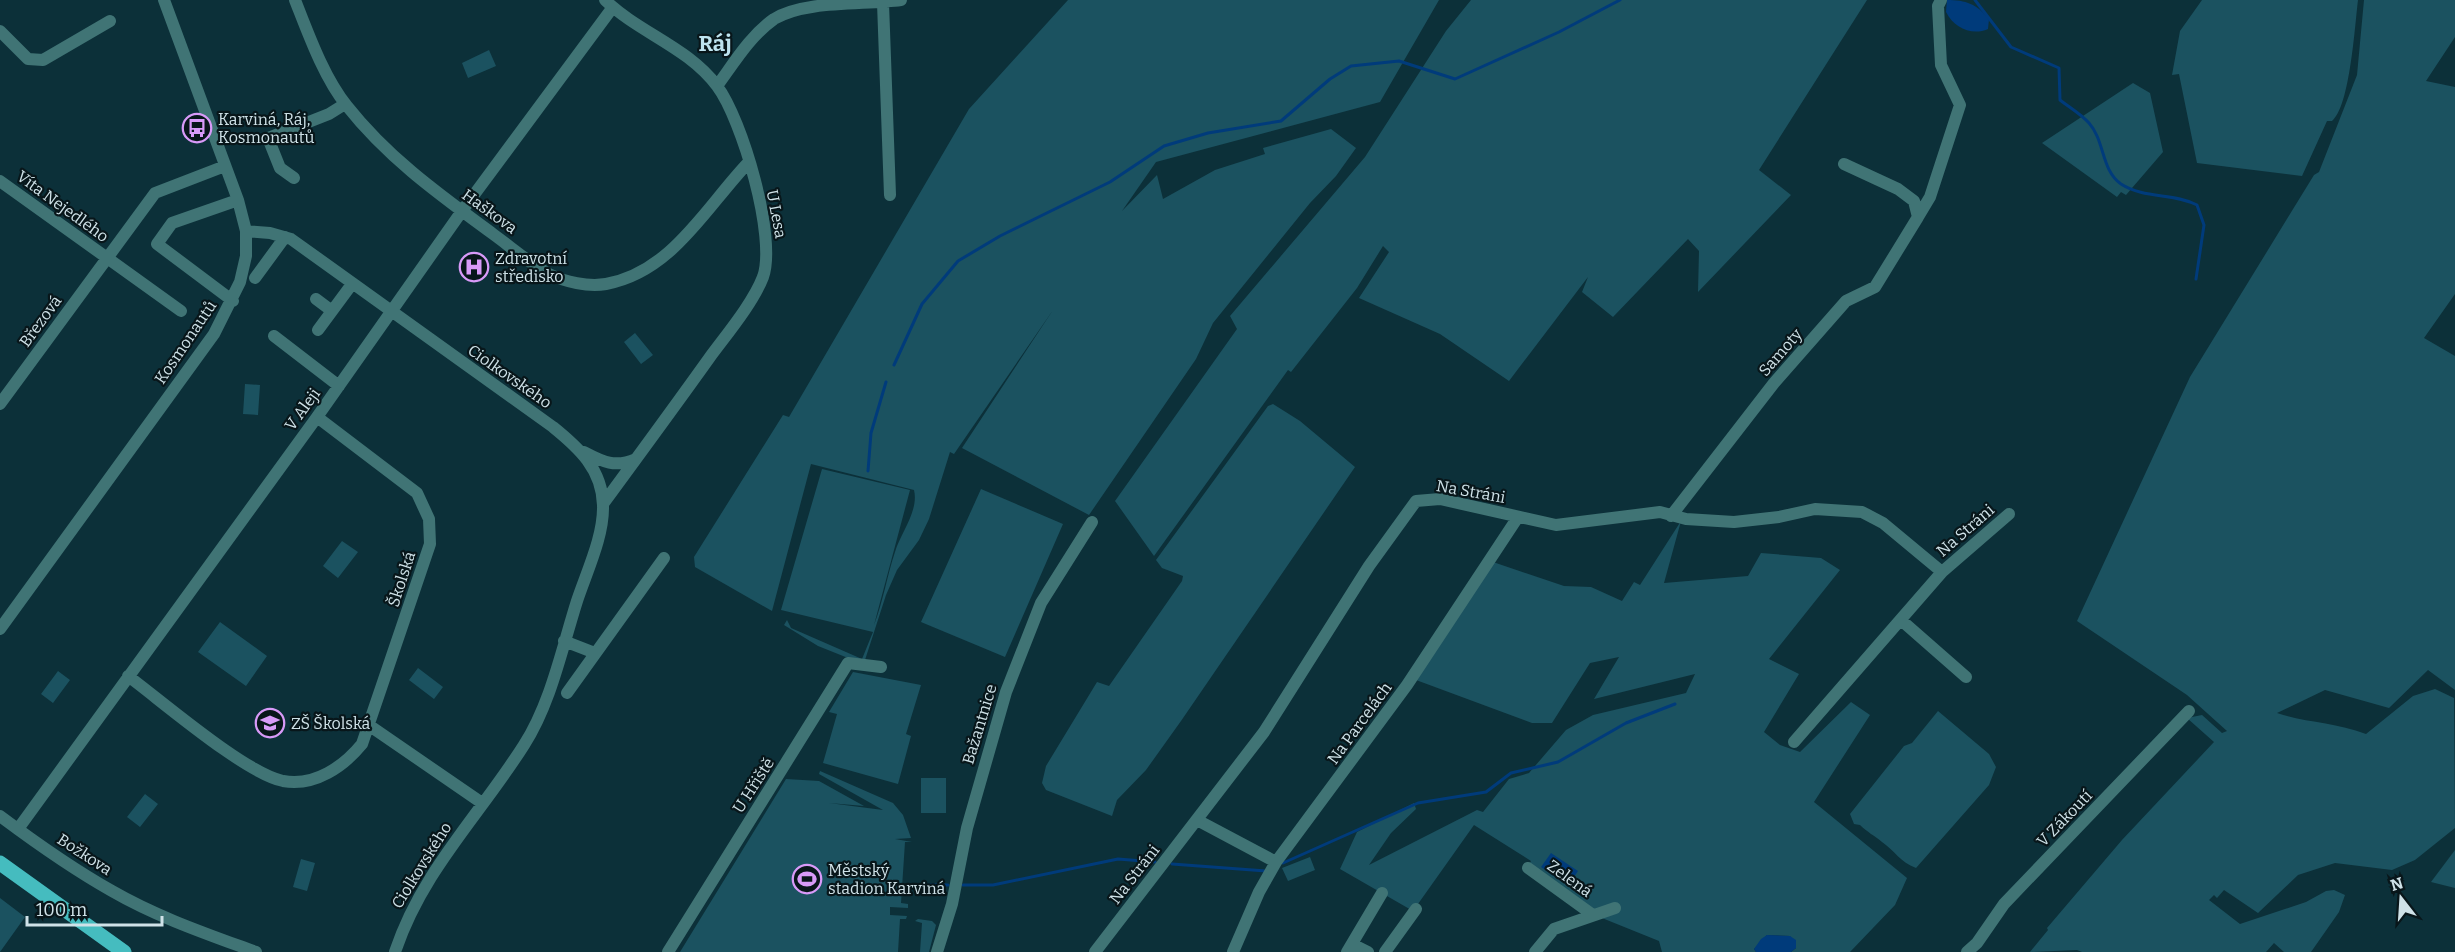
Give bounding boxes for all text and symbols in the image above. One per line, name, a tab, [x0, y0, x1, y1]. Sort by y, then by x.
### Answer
district label: Ráj	[698, 30, 732, 57]
place label: Karviná, Ráj, Kosmonautů	[218, 110, 315, 147]
bus stop icon: Karviná, Ráj, Kosmonautů	[181, 112, 213, 144]
street label: Víta Nejedlého	[13, 167, 112, 246]
street label: Haškova	[458, 185, 521, 238]
street label: U Lesa	[763, 188, 791, 240]
place label: Zdravotní středisko	[495, 249, 567, 286]
hospital icon: Zdravotní středisko	[458, 251, 490, 283]
street label: Březová	[15, 292, 66, 351]
street label: Kosmonautů	[151, 297, 220, 388]
street label: Samoty	[1755, 324, 1806, 380]
street label: Ciolkovského	[464, 341, 555, 412]
street label: V Aleji	[281, 384, 324, 434]
street label: Na Stráni	[1435, 476, 1507, 507]
street label: Na Stráni	[1933, 500, 1998, 560]
street label: Školská	[383, 549, 419, 609]
street label: Na Parcelách	[1323, 679, 1396, 768]
street label: Bažantnice	[958, 682, 1001, 766]
school or university icon: ZŠ Školská	[254, 707, 286, 739]
place label: ZŠ Školská	[291, 713, 371, 733]
street label: U Hřiště	[729, 754, 778, 816]
street label: V Zákoutí	[2033, 786, 2096, 851]
street label: Ciolkovského	[387, 819, 455, 912]
street label: Božkova	[54, 830, 116, 879]
street label: Na Stráni	[1105, 841, 1163, 908]
street label: Zelená	[1544, 856, 1596, 901]
place label: Městský stadion Karviná	[828, 861, 946, 898]
sports icon: Městský stadion Karviná	[791, 863, 823, 895]
north arrow	[2371, 868, 2431, 928]
text: N	[2388, 873, 2405, 895]
scale bar	[27, 889, 162, 927]
text: 100 m	[36, 899, 87, 921]

